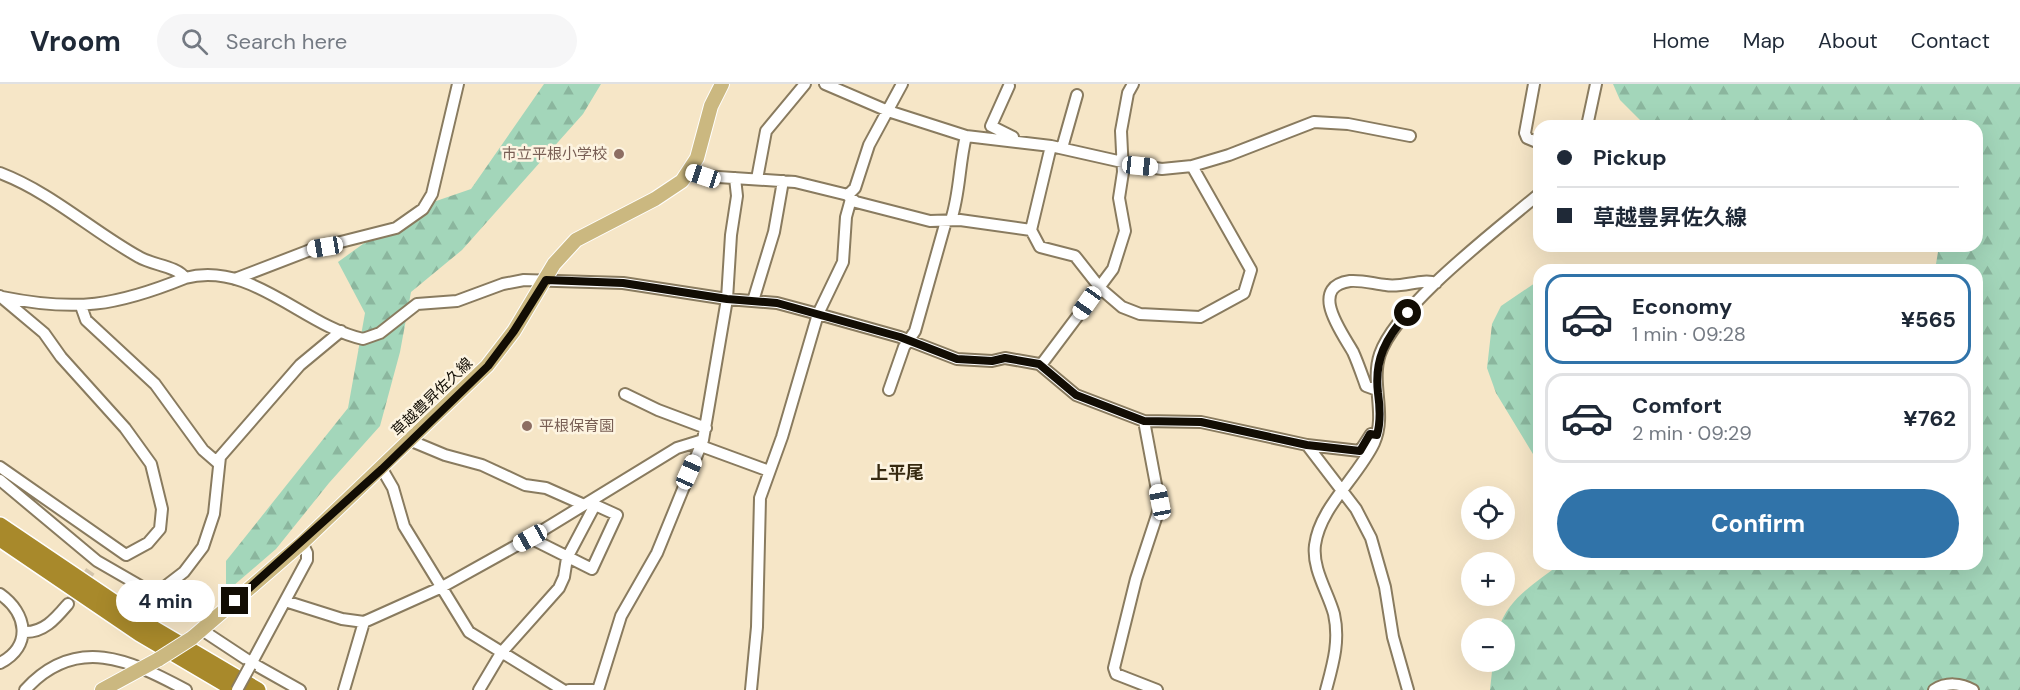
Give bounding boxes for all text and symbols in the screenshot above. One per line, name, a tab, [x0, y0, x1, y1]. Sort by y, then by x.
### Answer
search box	[157, 14, 577, 68]
text: Vroom	[30, 23, 121, 60]
icon: search	[178, 25, 211, 58]
text: Search here	[226, 27, 347, 56]
text: Home	[1652, 27, 1710, 55]
text: Map	[1743, 27, 1785, 55]
text: About	[1818, 27, 1878, 55]
text: Contact	[1911, 27, 1990, 55]
text: Pickup	[1593, 143, 1667, 172]
place label: 市立平根小学校	[502, 144, 607, 164]
marker: 市立平根小学校	[612, 147, 626, 161]
car	[1121, 155, 1159, 177]
car	[683, 162, 723, 190]
text: 草越豊昇佐久線	[1593, 203, 1747, 232]
car	[306, 235, 344, 259]
car	[1069, 283, 1105, 323]
icon: car	[1560, 292, 1614, 346]
text: Economy	[1632, 292, 1732, 321]
route start	[1394, 299, 1421, 326]
text: ¥565	[1901, 305, 1956, 334]
text: 1 min · 09:28	[1632, 321, 1746, 347]
street label: 草越豊昇佐久線	[387, 353, 477, 441]
icon: car	[1560, 391, 1614, 445]
text: Comfort	[1632, 391, 1722, 420]
text: ¥762	[1903, 404, 1956, 433]
place label: 平根保育園	[539, 416, 614, 436]
marker: 平根保育園	[520, 419, 534, 433]
text: 2 min · 09:29	[1632, 420, 1752, 446]
car	[673, 452, 705, 492]
district label: 上平尾	[870, 461, 924, 485]
car	[1148, 483, 1172, 521]
map controls	[1461, 486, 1515, 672]
button: locate	[1461, 486, 1515, 540]
button: Confirm	[1557, 489, 1959, 558]
car	[510, 521, 550, 555]
button: +	[1461, 552, 1515, 606]
callout: 4 min	[115, 580, 214, 622]
route end	[221, 587, 248, 614]
text: 4 min	[138, 588, 193, 614]
button: −	[1461, 618, 1515, 672]

